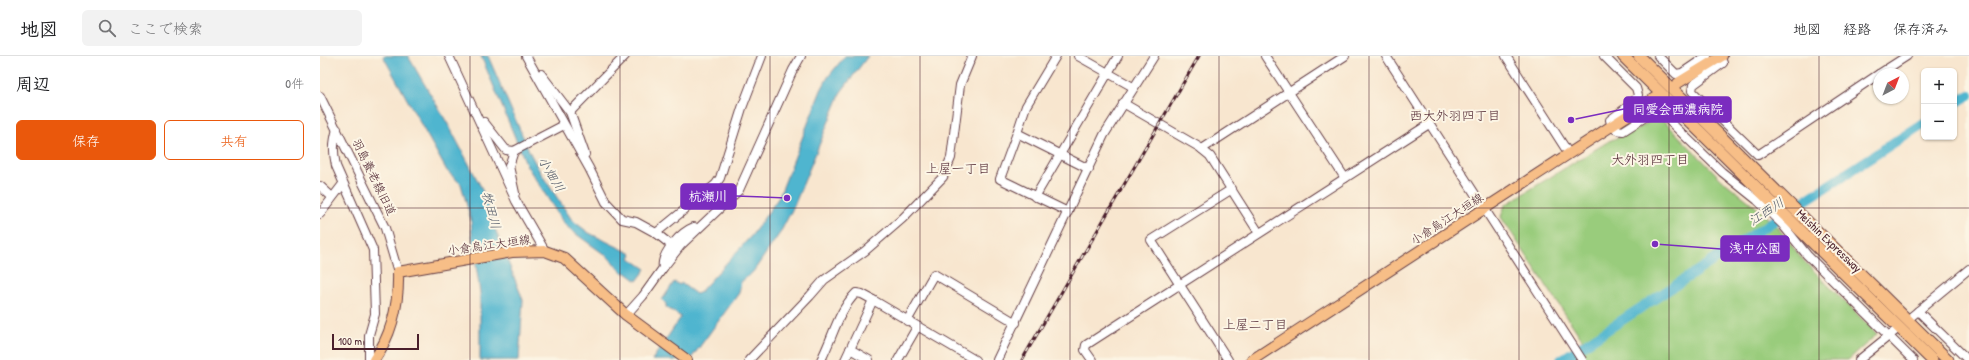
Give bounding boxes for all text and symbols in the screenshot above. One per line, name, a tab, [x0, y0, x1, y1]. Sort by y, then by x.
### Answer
search box	[82, 10, 362, 46]
text: 地図	[20, 16, 58, 42]
icon: search	[96, 17, 118, 39]
text: ここで検索	[128, 18, 203, 39]
text: 地図	[1793, 19, 1821, 38]
text: 経路	[1843, 19, 1871, 38]
text: 保存済み	[1893, 19, 1949, 38]
north arrow	[1873, 68, 1909, 104]
map controls	[1921, 68, 1957, 140]
button: +	[1921, 68, 1957, 104]
text: 周辺	[16, 72, 50, 95]
text: 0件	[285, 74, 304, 92]
callout: 同愛会西濃病院	[1624, 97, 1731, 122]
text: 同愛会西濃病院	[1632, 100, 1724, 118]
button: −	[1921, 104, 1957, 140]
district label: 西大外羽四丁目	[1409, 106, 1501, 124]
button: 保存	[16, 120, 156, 160]
button: 共有	[164, 120, 304, 160]
street label: 羽島養老線旧道	[348, 135, 401, 218]
district label: 大外羽四丁目	[1611, 150, 1689, 168]
water label: 小畑川	[534, 153, 570, 195]
district label: 上屋一丁目	[925, 159, 991, 177]
callout: 杭瀬川	[681, 184, 736, 209]
text: 杭瀬川	[688, 187, 728, 205]
water label: 牧田川	[478, 189, 506, 231]
street label: 小倉烏江大垣線	[1407, 189, 1487, 249]
water label: 江西川	[1745, 193, 1787, 229]
street label: Meishin Expressway	[1793, 205, 1866, 276]
street label: 小倉烏江大垣線	[446, 230, 532, 259]
callout: 浅中公園	[1721, 236, 1789, 261]
text: 浅中公園	[1729, 239, 1781, 257]
district label: 上屋二丁目	[1222, 315, 1288, 333]
scale bar	[332, 332, 419, 351]
text: 100 m	[338, 334, 362, 348]

